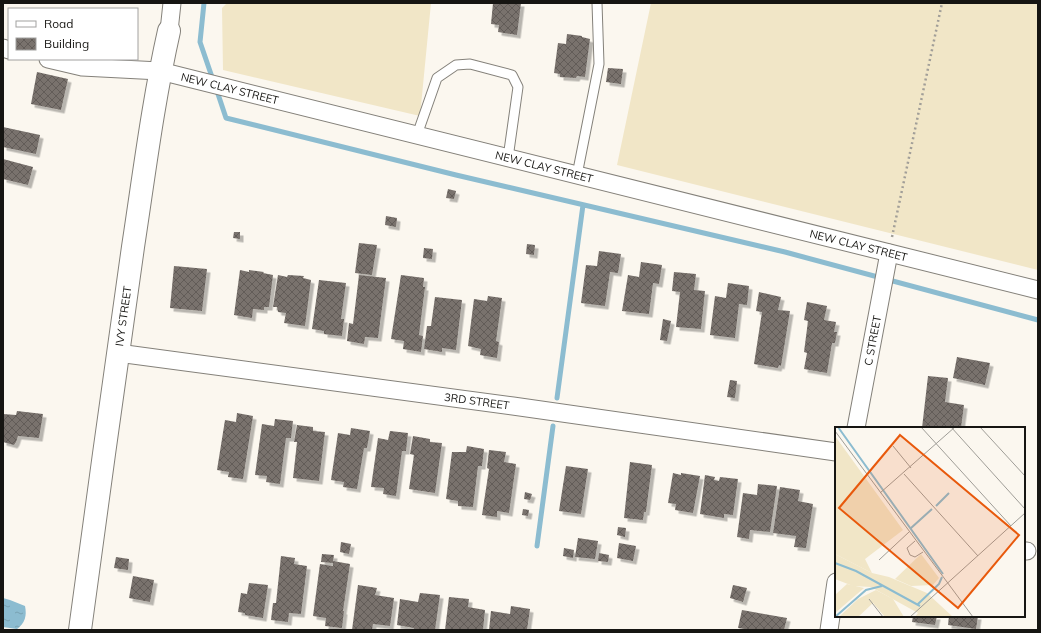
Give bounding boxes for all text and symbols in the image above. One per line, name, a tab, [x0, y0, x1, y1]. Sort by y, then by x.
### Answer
legend	[8, 8, 138, 60]
text: Road	[44, 16, 73, 31]
text: Building	[44, 36, 89, 51]
street label: NEW CLAY STREET	[179, 69, 281, 107]
street label: NEW CLAY STREET	[494, 148, 595, 186]
street label: NEW CLAY STREET	[808, 226, 909, 264]
street label: IVY STREET	[112, 285, 134, 347]
street label: C STREET	[861, 314, 884, 367]
street label: 3RD STREET	[443, 390, 511, 412]
inset map	[835, 427, 1025, 617]

